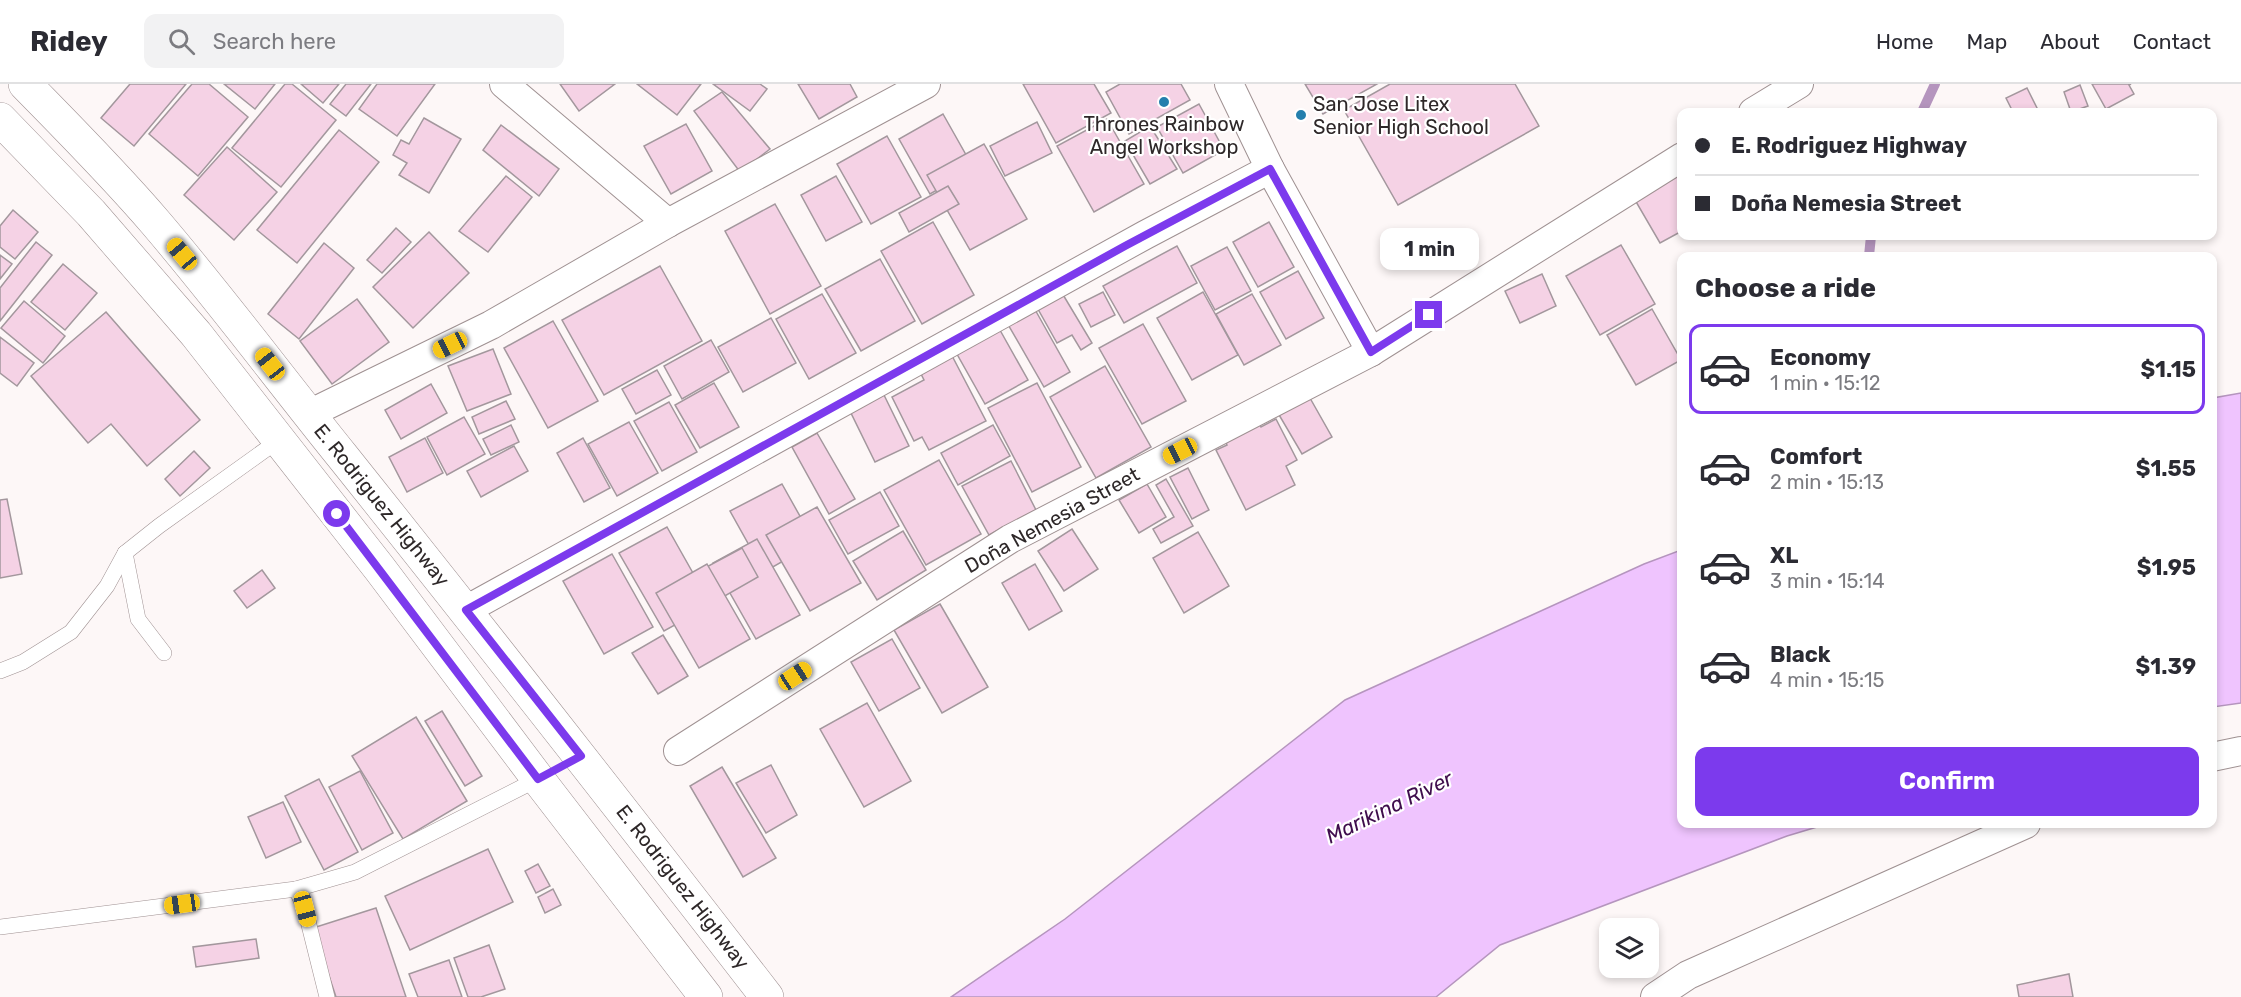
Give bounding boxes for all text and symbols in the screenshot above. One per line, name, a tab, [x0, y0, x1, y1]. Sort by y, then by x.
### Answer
search box	[144, 14, 564, 68]
text: Ridey	[30, 25, 108, 58]
icon: search	[165, 25, 198, 58]
text: Search here	[213, 28, 336, 55]
text: Home	[1876, 29, 1933, 54]
text: Map	[1966, 29, 2007, 54]
text: About	[2040, 29, 2100, 54]
text: Contact	[2133, 29, 2211, 54]
place label: San Jose Litex Senior High School	[1313, 92, 1489, 139]
marker: Thrones Rainbow Angel Workshop	[1157, 95, 1171, 109]
marker: San Jose Litex Senior High School	[1294, 108, 1308, 122]
place label: Thrones Rainbow Angel Workshop	[1084, 112, 1244, 159]
text: E. Rodriguez Highway	[1731, 132, 1967, 159]
text: Doña Nemesia Street	[1731, 190, 1961, 217]
callout: 1 min	[1380, 228, 1478, 270]
car	[164, 234, 200, 274]
text: 1 min	[1404, 237, 1455, 261]
text: Choose a ride	[1695, 272, 1876, 304]
route end	[1415, 301, 1442, 328]
car	[430, 329, 470, 361]
icon: car	[1698, 342, 1752, 396]
car	[252, 344, 288, 384]
text: Economy	[1770, 344, 1871, 371]
text: $1.15	[2140, 356, 2196, 383]
text: 1 min · 15:12	[1770, 371, 1880, 395]
street label: E. Rodriguez Highway	[309, 419, 455, 591]
car	[1160, 435, 1200, 467]
icon: car	[1698, 441, 1752, 495]
text: Comfort	[1770, 443, 1862, 470]
text: $1.55	[2136, 455, 2196, 482]
street label: Doña Nemesia Street	[960, 462, 1144, 578]
text: 2 min · 15:13	[1770, 470, 1884, 494]
route start	[323, 500, 350, 527]
icon: car	[1698, 540, 1752, 594]
text: XL	[1770, 542, 1798, 569]
text: $1.95	[2137, 554, 2196, 581]
text: 3 min · 15:14	[1770, 569, 1885, 593]
icon: car	[1698, 639, 1752, 693]
text: Black	[1770, 641, 1831, 668]
text: $1.39	[2136, 653, 2196, 680]
car	[775, 659, 815, 693]
text: 4 min · 15:15	[1770, 668, 1884, 692]
button: Confirm	[1695, 747, 2199, 816]
water label: Marikina River	[1321, 765, 1458, 849]
street label: E. Rodriguez Highway	[611, 800, 755, 974]
car	[292, 889, 318, 929]
car	[163, 893, 201, 915]
map controls	[1599, 918, 1659, 978]
button: layers	[1599, 918, 1659, 978]

